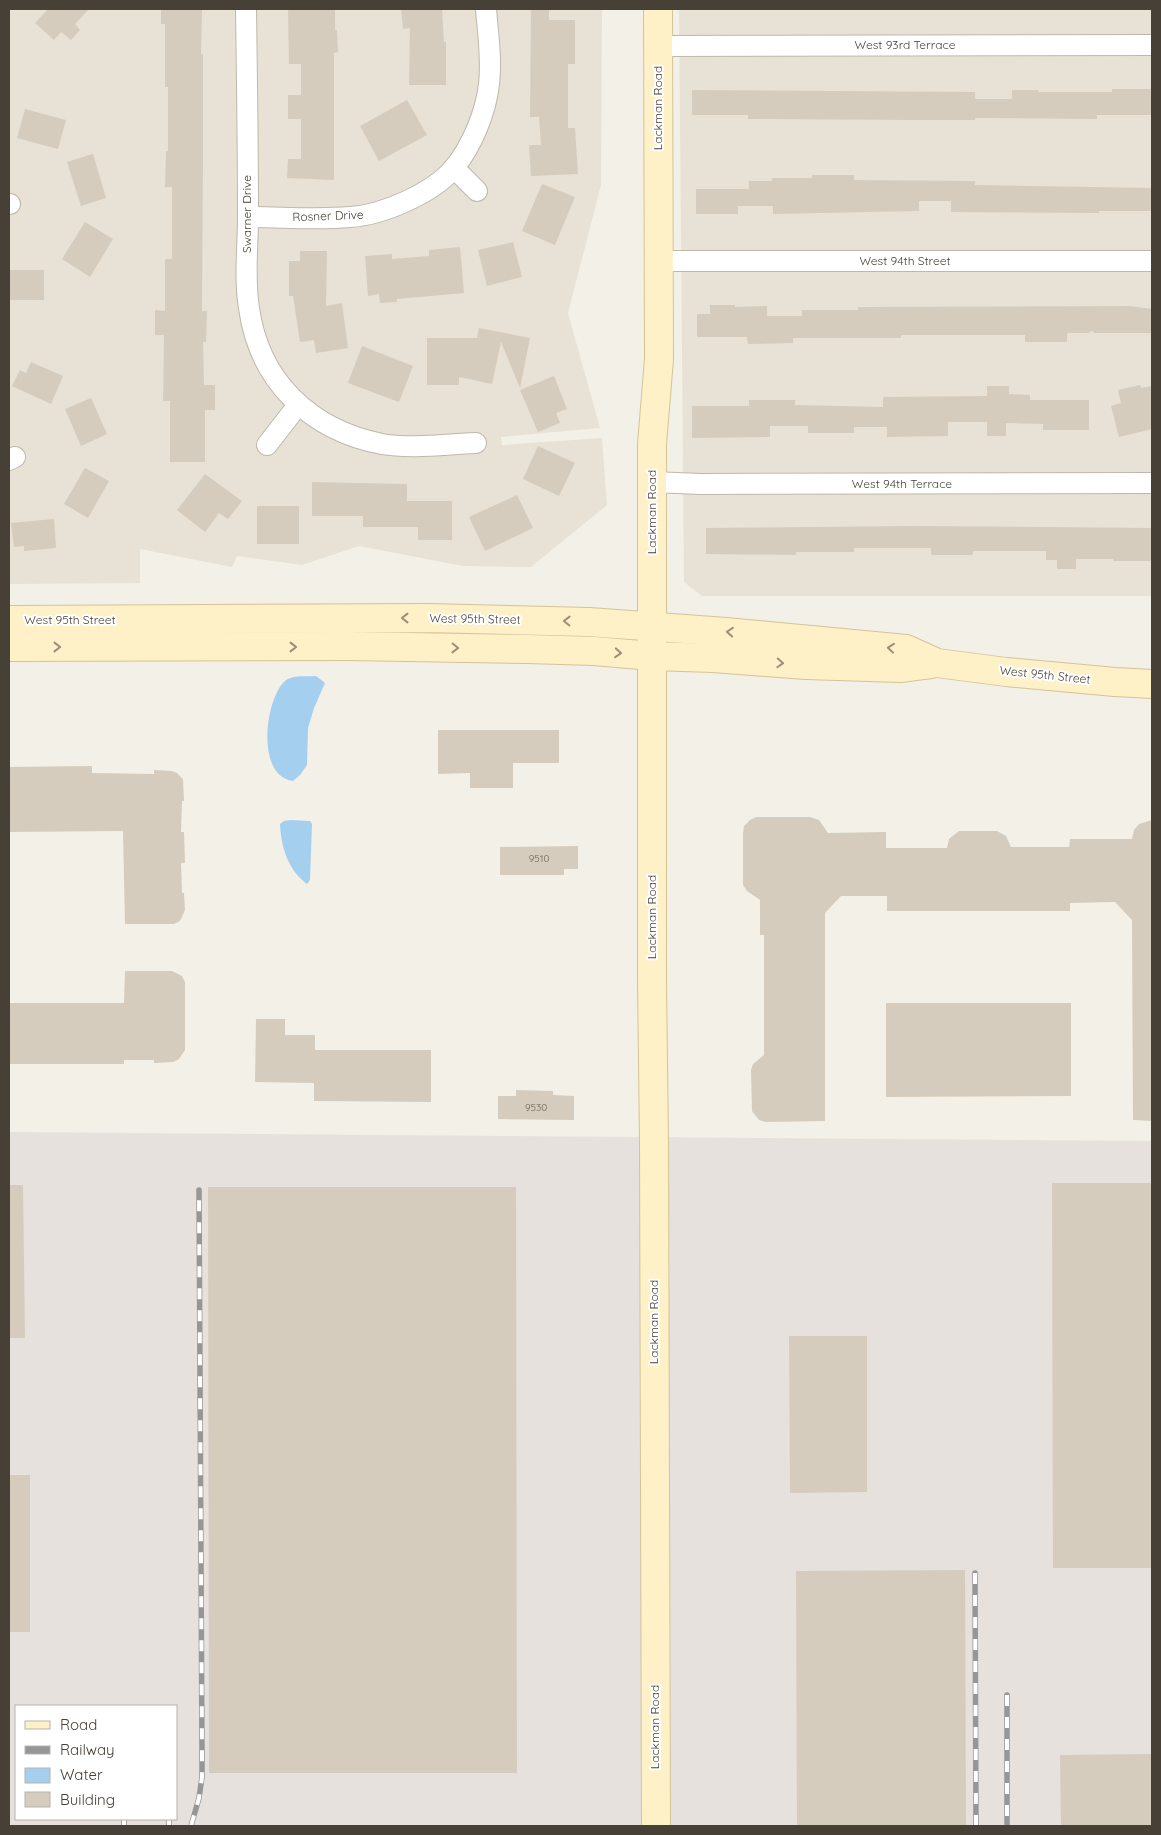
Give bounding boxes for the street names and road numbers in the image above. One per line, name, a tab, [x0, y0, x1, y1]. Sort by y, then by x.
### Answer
street label: West 93rd Terrace	[854, 37, 956, 52]
street label: Lackman Road	[650, 66, 665, 150]
street label: Swarner Drive	[239, 175, 254, 253]
street label: Rosner Drive	[292, 207, 364, 224]
street label: West 94th Street	[859, 253, 951, 268]
street label: Lackman Road	[644, 470, 659, 554]
street label: West 94th Terrace	[852, 476, 952, 491]
street label: West 95th Street	[429, 610, 521, 627]
street label: West 95th Street	[24, 612, 116, 627]
street label: West 95th Street	[999, 662, 1091, 687]
street label: Lackman Road	[644, 875, 659, 959]
street label: Lackman Road	[646, 1280, 661, 1364]
street label: Lackman Road	[647, 1685, 662, 1769]

